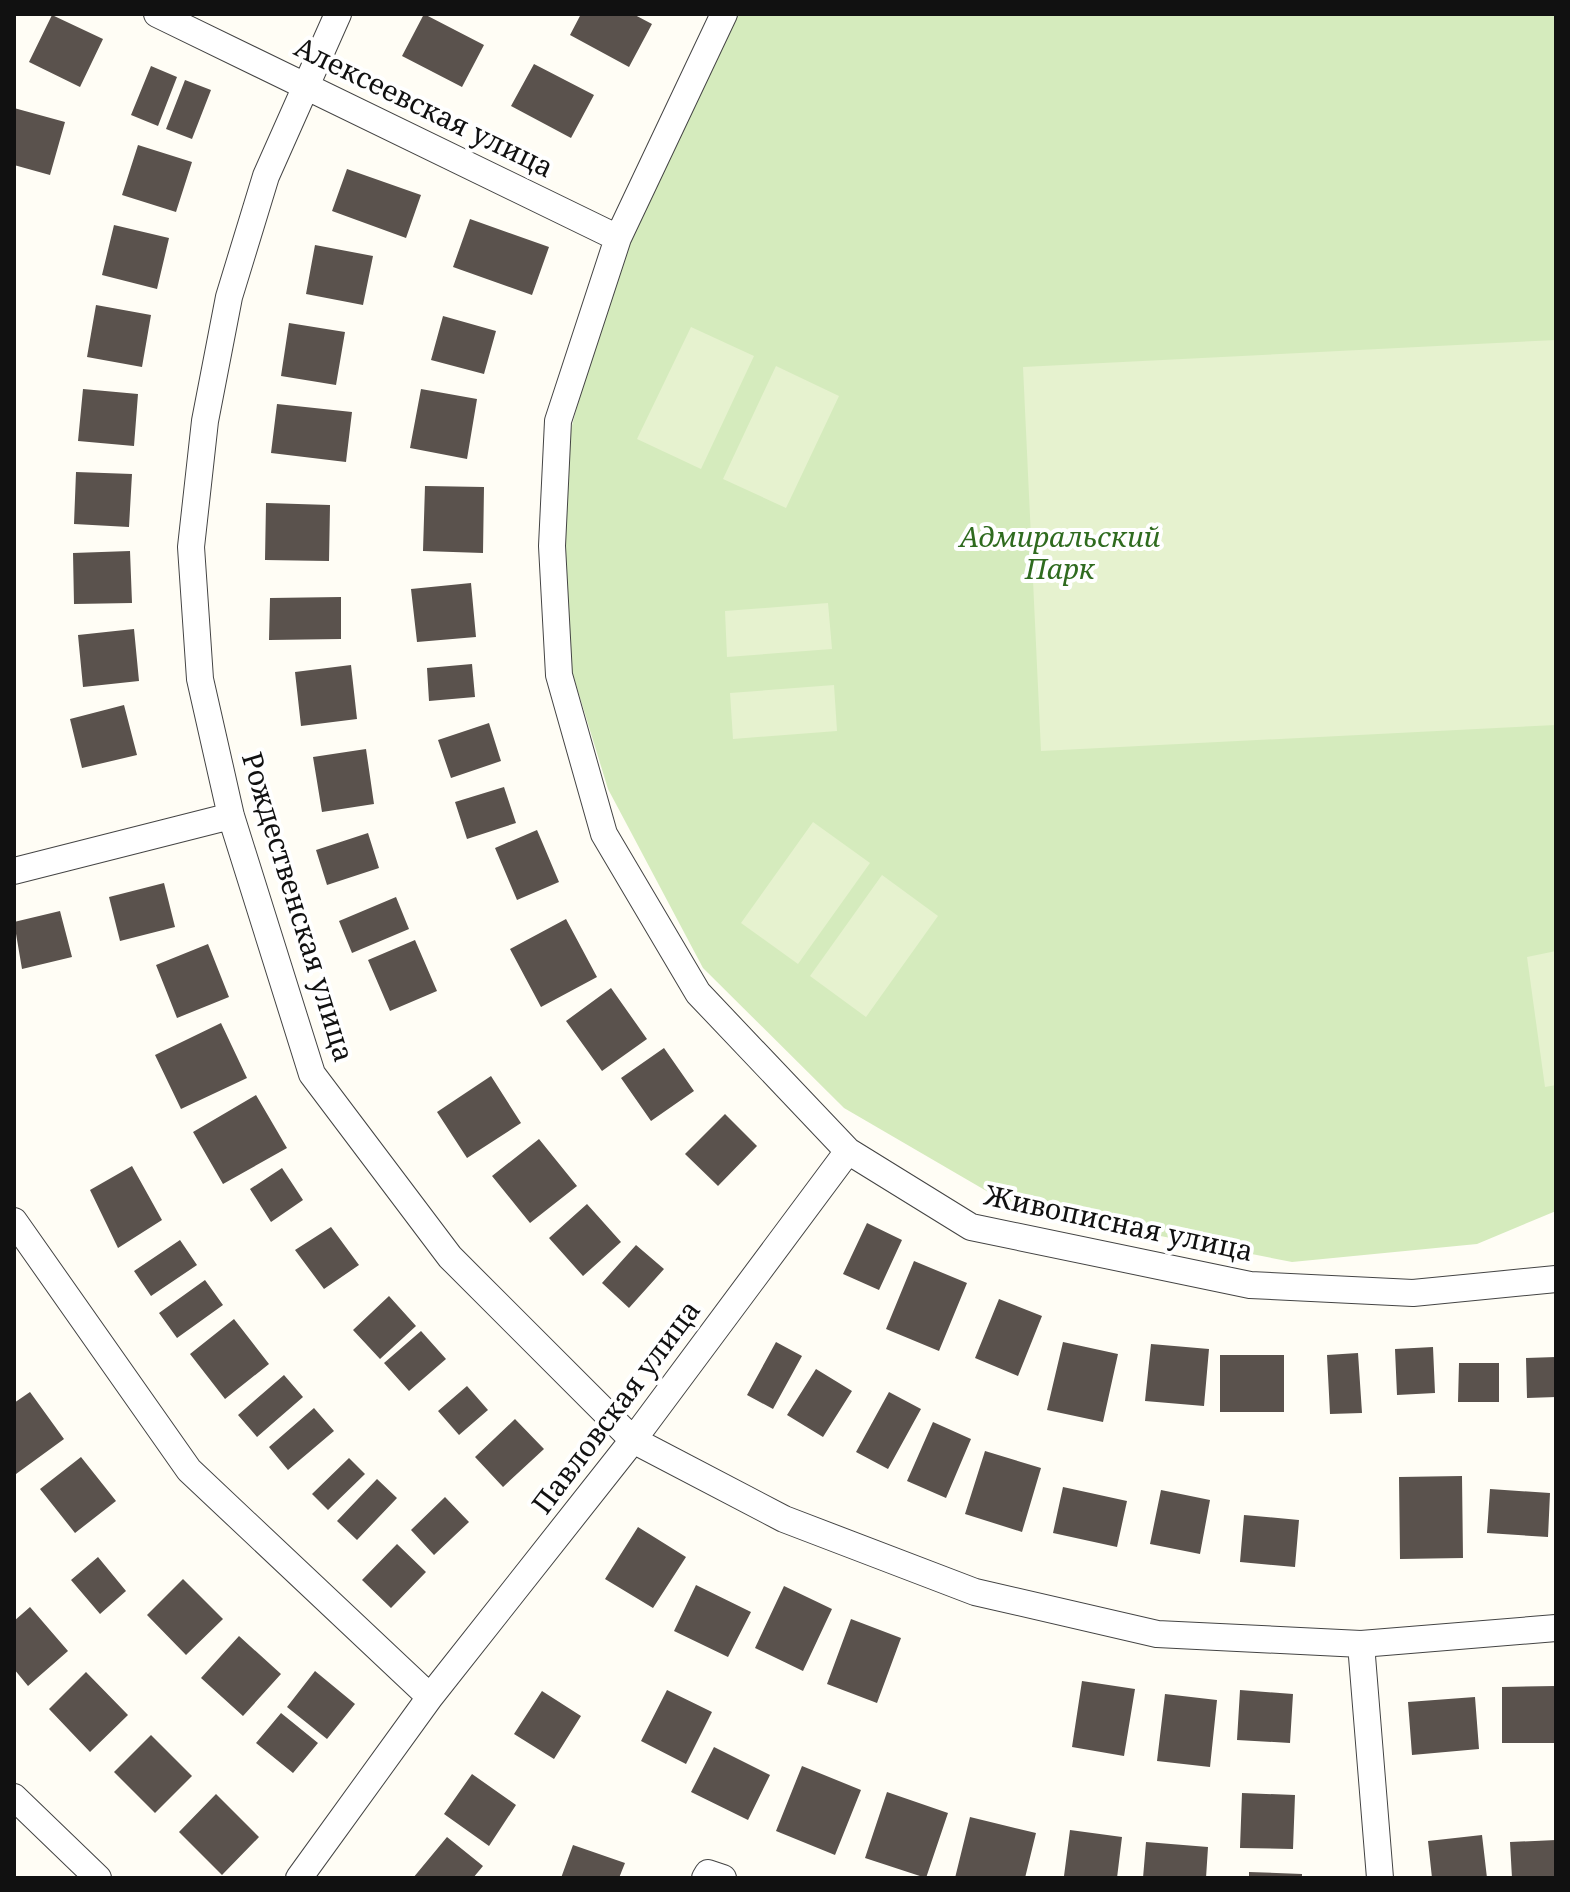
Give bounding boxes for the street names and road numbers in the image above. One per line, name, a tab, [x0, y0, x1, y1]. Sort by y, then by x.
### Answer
street label: Алексеевская улица	[289, 27, 560, 185]
street label: Рождественская улица	[234, 747, 364, 1066]
street label: Живописная улица	[980, 1175, 1257, 1269]
street label: Павловская улица	[522, 1292, 708, 1521]

